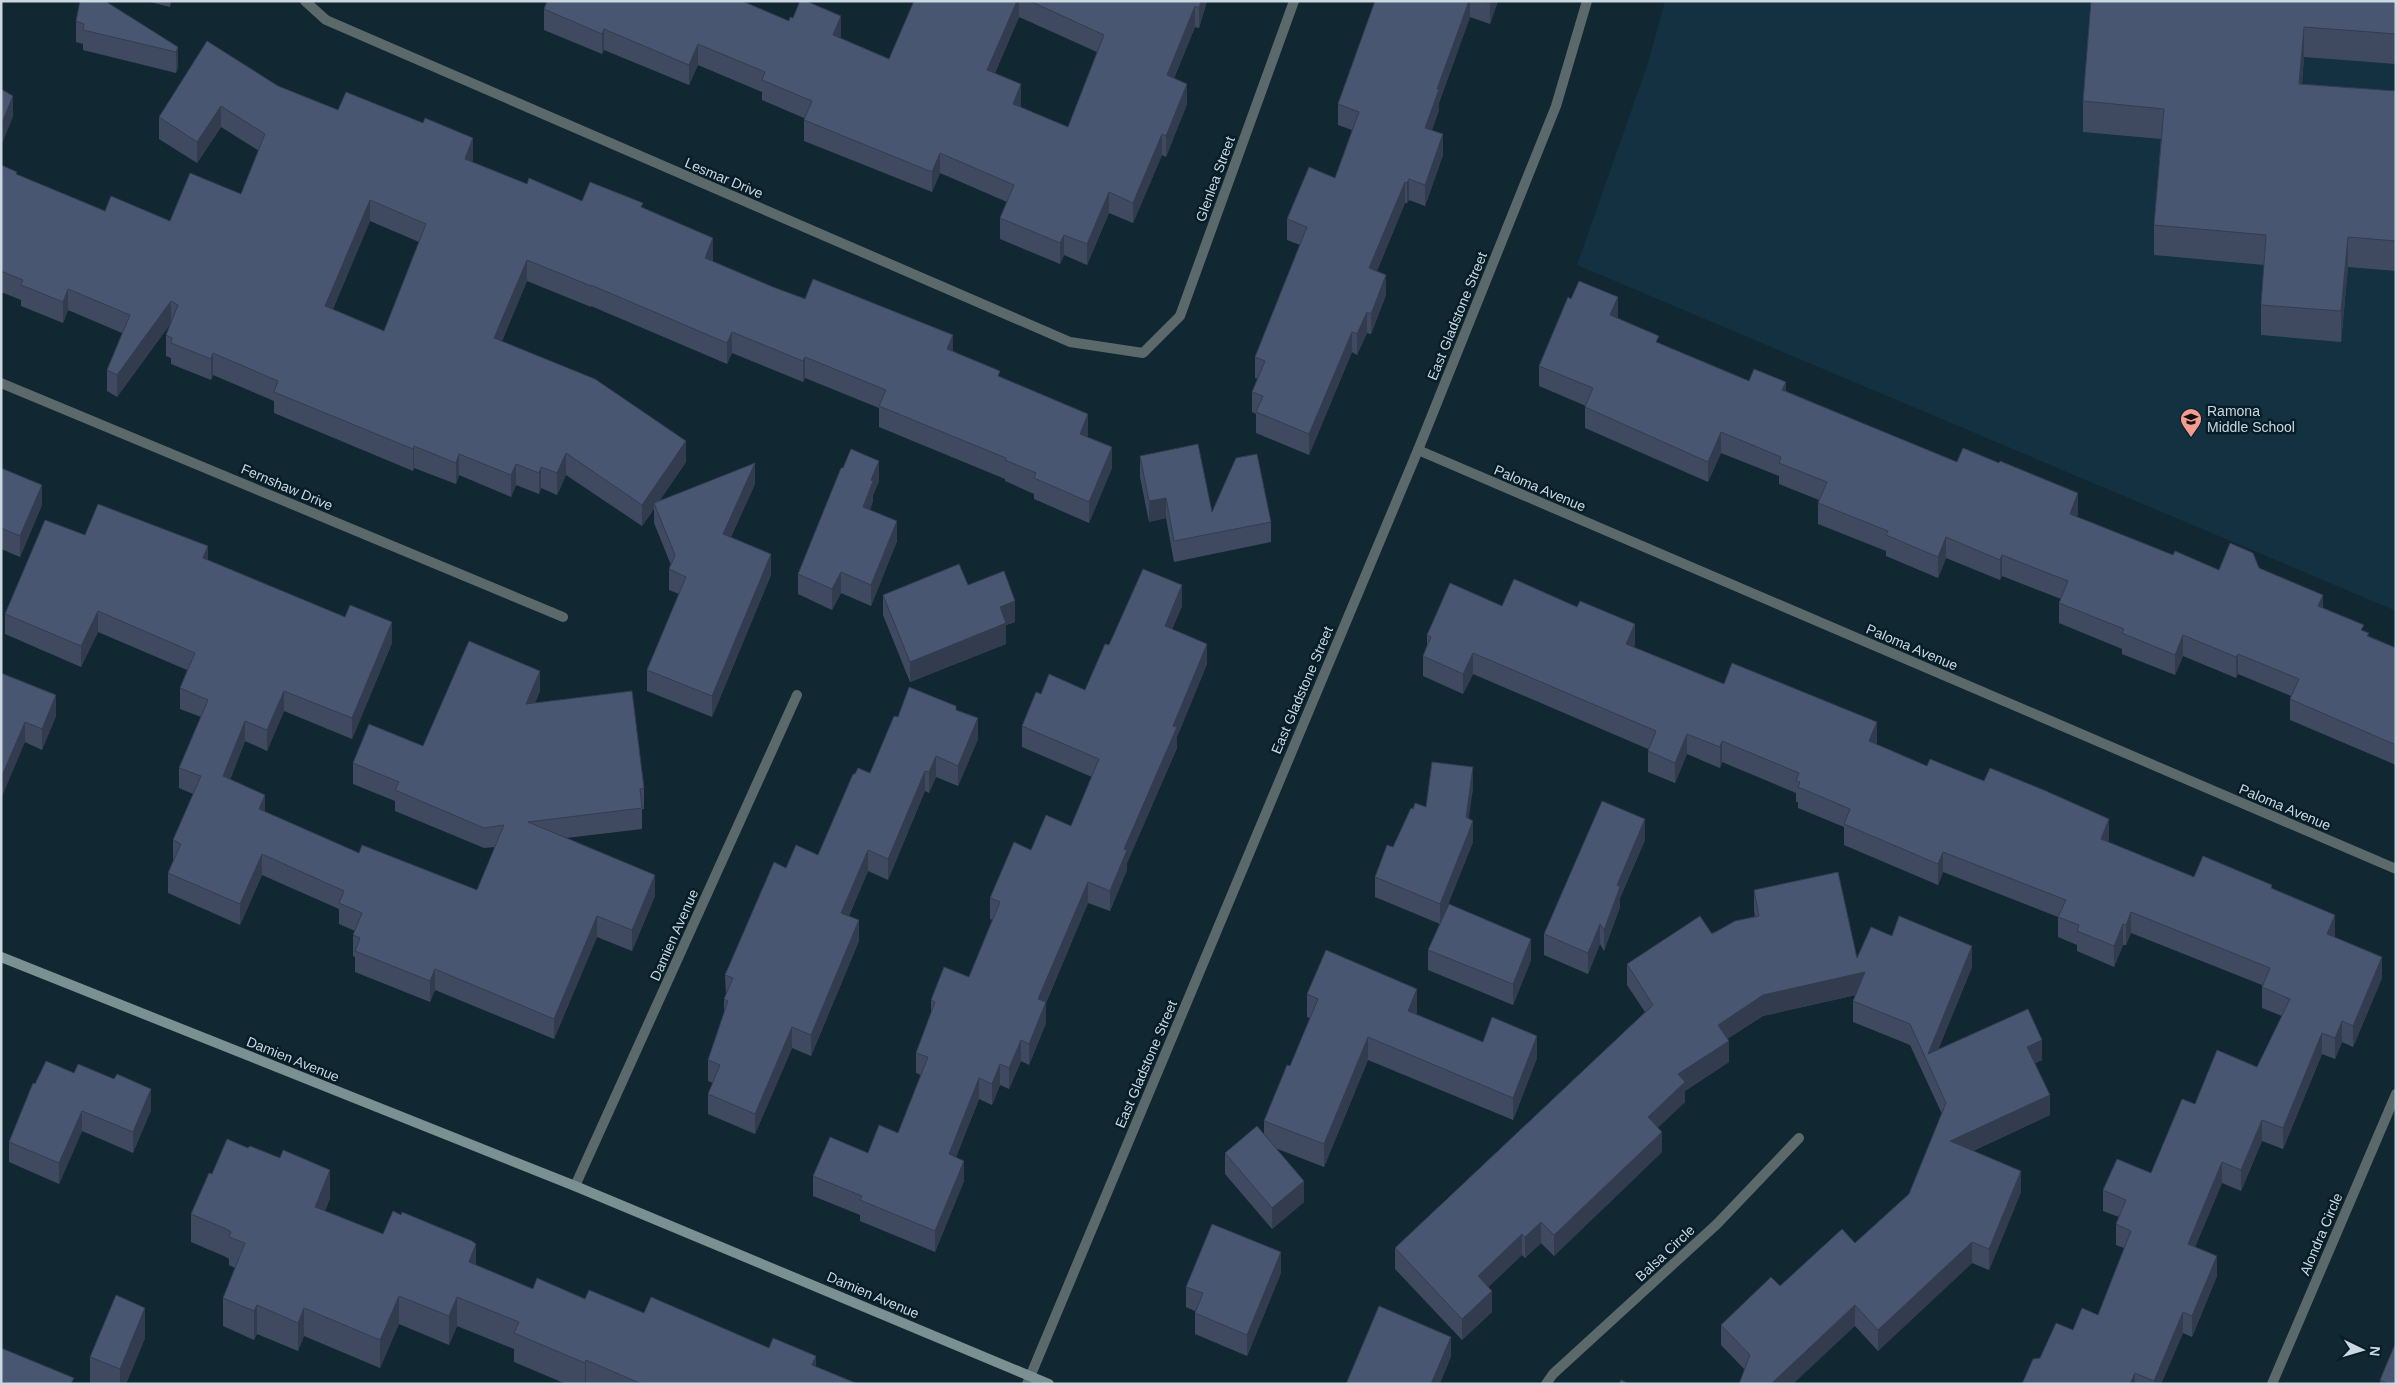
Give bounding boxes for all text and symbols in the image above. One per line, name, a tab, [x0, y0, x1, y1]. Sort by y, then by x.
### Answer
street label: Glenlea Street	[1192, 134, 1238, 224]
street label: Lesmar Drive	[683, 154, 766, 202]
street label: East Gladstone Street	[1424, 249, 1490, 382]
place label: Ramona Middle School	[2207, 403, 2295, 435]
school or university icon: Ramona Middle School	[2179, 407, 2203, 438]
street label: Fernshaw Drive	[239, 460, 335, 514]
street label: Paloma Avenue	[1492, 462, 1588, 515]
street label: Paloma Avenue	[1864, 621, 1960, 674]
street label: East Gladstone Street	[1268, 624, 1336, 756]
street label: Paloma Avenue	[2237, 781, 2333, 834]
street label: Damien Avenue	[647, 887, 701, 983]
street label: East Gladstone Street	[1112, 998, 1180, 1130]
street label: Damien Avenue	[244, 1033, 342, 1085]
street label: Alondra Circle	[2296, 1190, 2346, 1278]
street label: Balsa Circle	[1632, 1222, 1698, 1284]
street label: Damien Avenue	[824, 1268, 922, 1322]
north arrow	[2337, 1325, 2387, 1375]
text: N	[2367, 1345, 2383, 1357]

